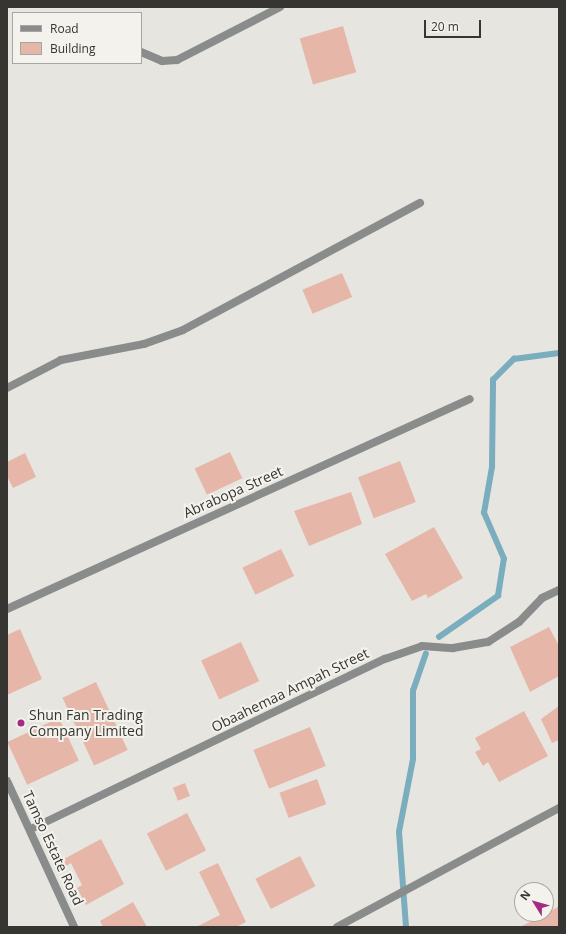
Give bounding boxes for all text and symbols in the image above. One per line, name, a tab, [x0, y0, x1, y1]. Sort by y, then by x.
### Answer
legend	[12, 12, 142, 64]
scale bar	[426, 12, 483, 38]
text: 20 m	[431, 18, 459, 35]
text: Road	[50, 20, 79, 37]
text: Building	[50, 40, 95, 57]
street label: Abrabopa Street	[181, 463, 285, 521]
street label: Obaahemaa Ampah Street	[209, 645, 371, 735]
place label: Shun Fan Trading Company Limited	[29, 707, 144, 740]
marker: Shun Fan Trading Company Limited	[16, 718, 26, 728]
street label: Tamso Estate Road	[19, 788, 87, 908]
north arrow	[514, 882, 554, 922]
text: N	[516, 887, 533, 903]

